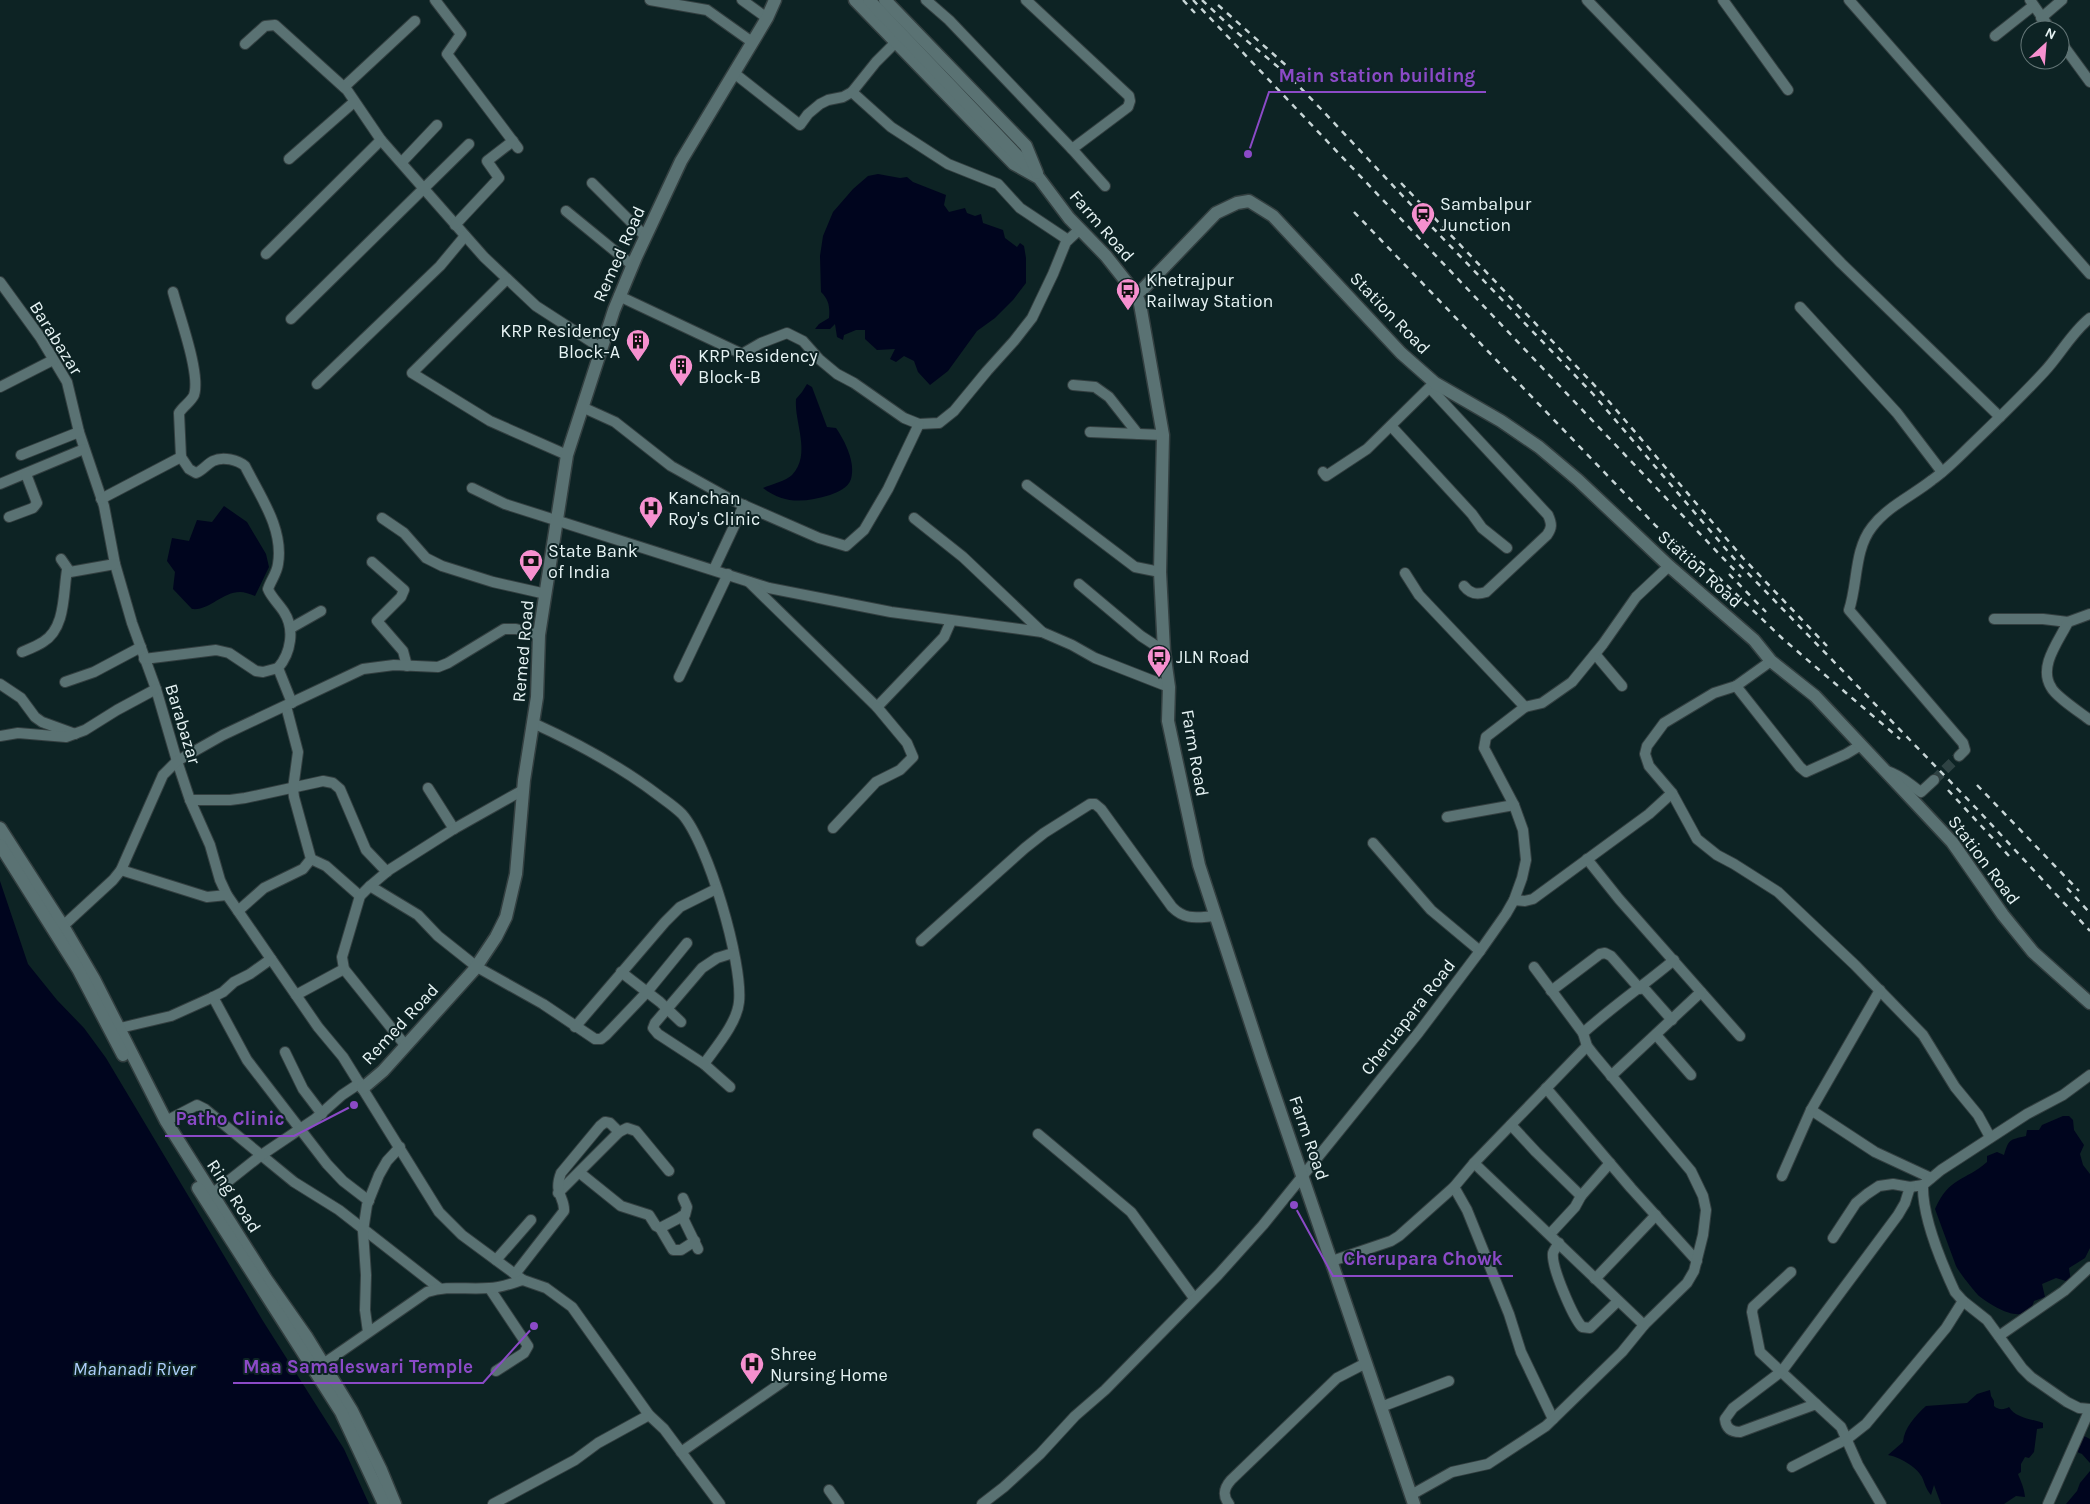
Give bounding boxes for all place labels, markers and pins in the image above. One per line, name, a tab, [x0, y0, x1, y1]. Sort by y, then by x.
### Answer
callout: Main station building	[1269, 58, 1486, 92]
place label: Sambalpur Junction	[1440, 193, 1532, 236]
station icon: Sambalpur Junction	[1410, 201, 1436, 235]
place label: Khetrajpur Railway Station	[1146, 269, 1273, 312]
bus stop icon: Khetrajpur Railway Station	[1115, 277, 1141, 311]
place label: KRP Residency Block-A	[500, 320, 621, 363]
building icon: KRP Residency Block-A	[625, 328, 651, 362]
place label: KRP Residency Block-B	[698, 345, 818, 388]
building icon: KRP Residency Block-B	[668, 353, 694, 387]
place label: Kanchan Roy's Clinic	[668, 487, 760, 530]
hospital icon: Kanchan Roy's Clinic	[638, 495, 664, 529]
place label: State Bank of India	[548, 540, 638, 583]
bank icon: State Bank of India	[518, 548, 544, 582]
bus stop icon: JLN Road	[1146, 644, 1172, 678]
place label: JLN Road	[1176, 646, 1250, 668]
callout: Patho Clinic	[165, 1102, 294, 1136]
callout: Cherupara Chowk	[1333, 1242, 1513, 1276]
place label: Shree Nursing Home	[770, 1343, 888, 1386]
callout: Maa Samaleswari Temple	[233, 1349, 483, 1383]
hospital icon: Shree Nursing Home	[739, 1351, 765, 1385]

